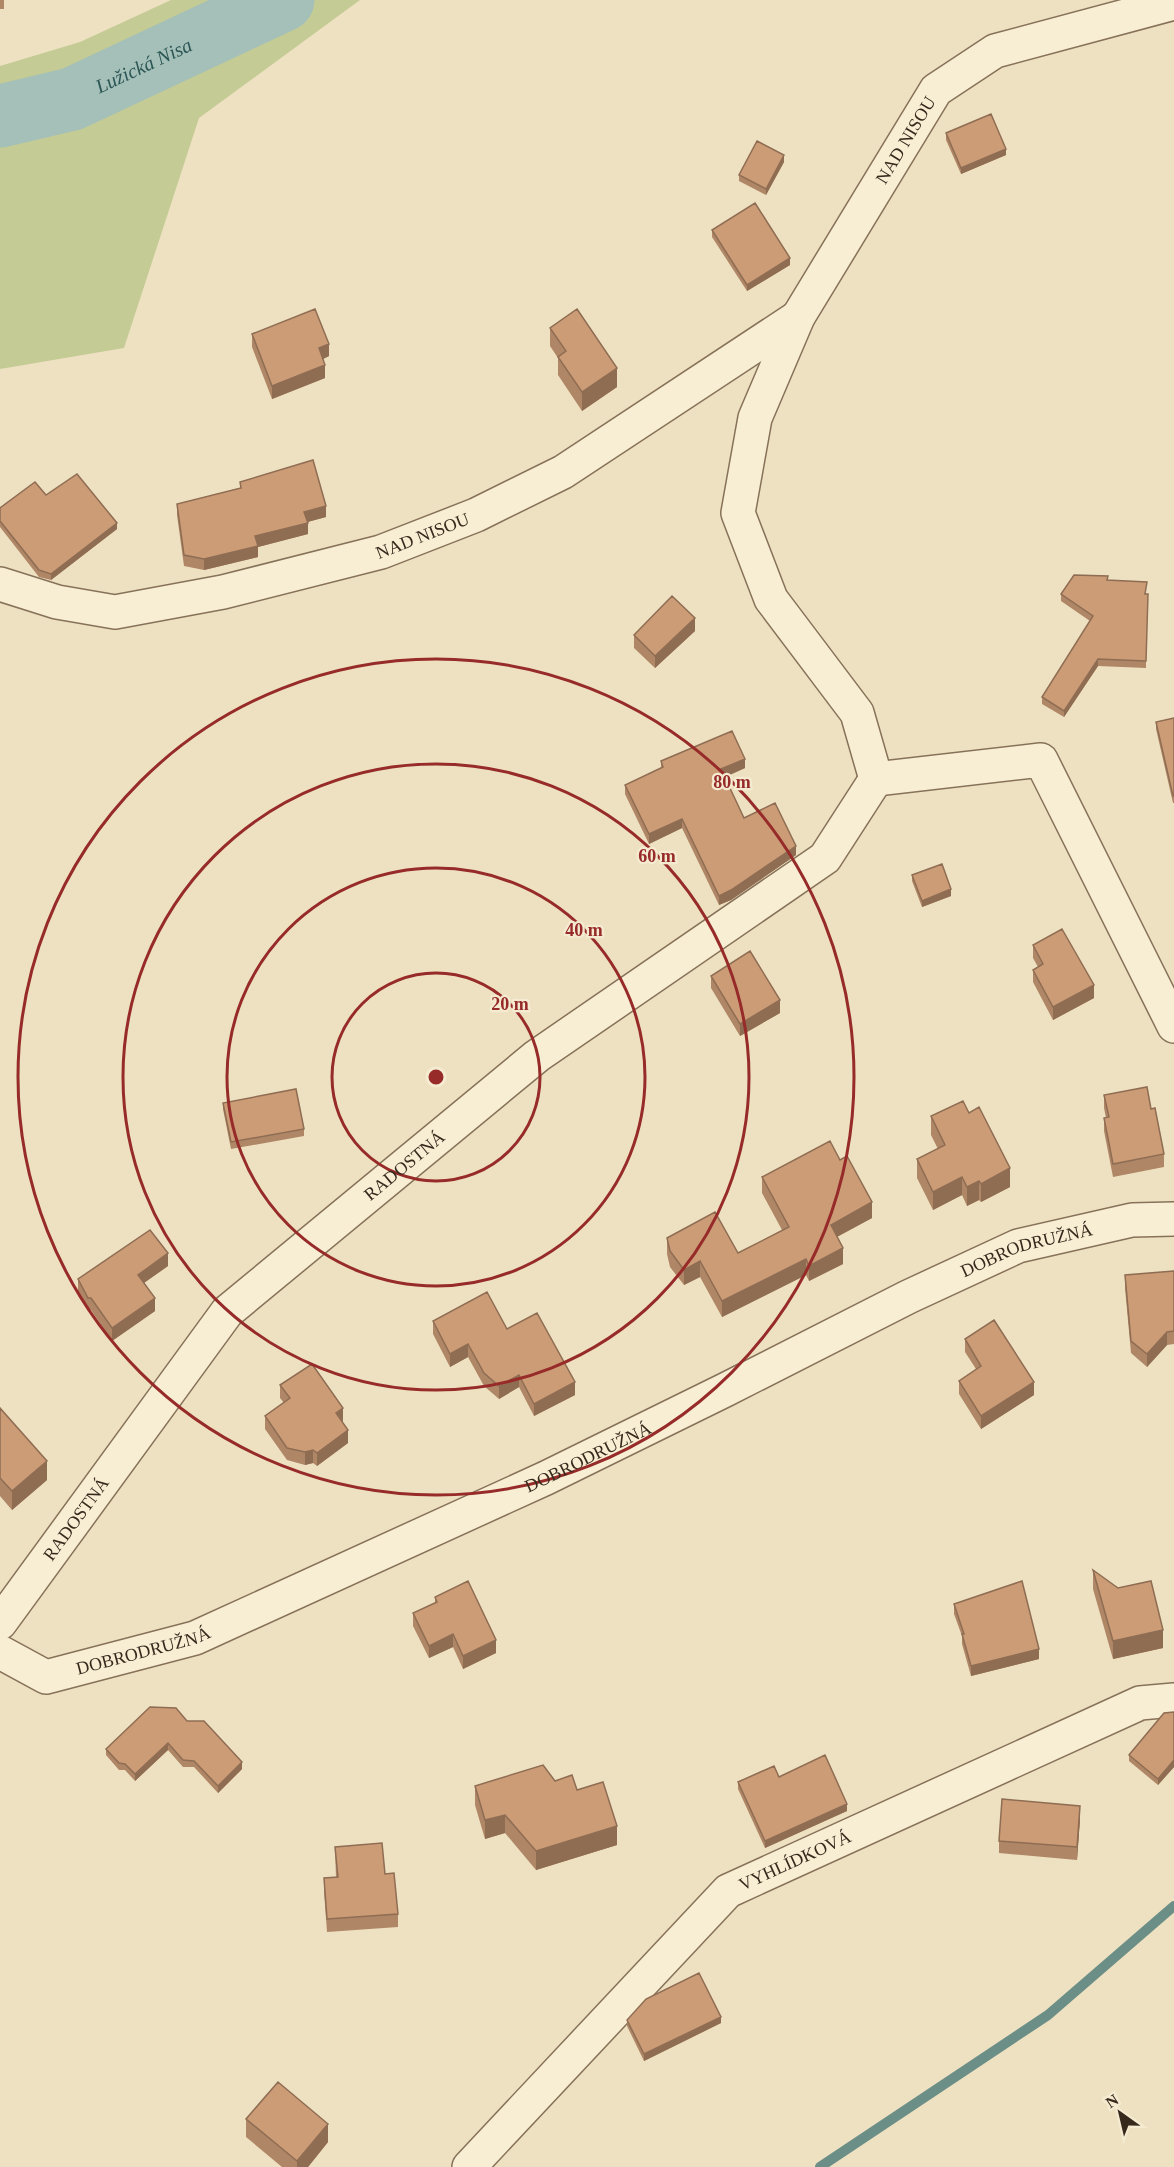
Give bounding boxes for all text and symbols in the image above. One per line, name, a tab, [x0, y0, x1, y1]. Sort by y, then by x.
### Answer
water label: Lužická Nisa	[91, 33, 195, 98]
street label: NAD NISOU	[871, 93, 940, 187]
street label: NAD NISOU	[373, 509, 472, 563]
text: 80 m	[713, 772, 751, 792]
text: 60 m	[638, 846, 676, 866]
text: 40 m	[565, 920, 603, 940]
text: 20 m	[491, 994, 529, 1014]
centre of rings	[426, 1067, 446, 1087]
street label: RADOSTNÁ	[360, 1126, 448, 1204]
street label: DOBRODRUŽNÁ	[957, 1218, 1094, 1281]
street label: DOBRODRUŽNÁ	[522, 1417, 654, 1496]
street label: RADOSTNÁ	[39, 1473, 113, 1564]
street label: DOBRODRUŽNÁ	[74, 1621, 213, 1679]
street label: VYHLÍDKOVÁ	[736, 1825, 854, 1895]
north arrow	[1090, 2083, 1150, 2143]
text: N	[1102, 2090, 1122, 2111]

